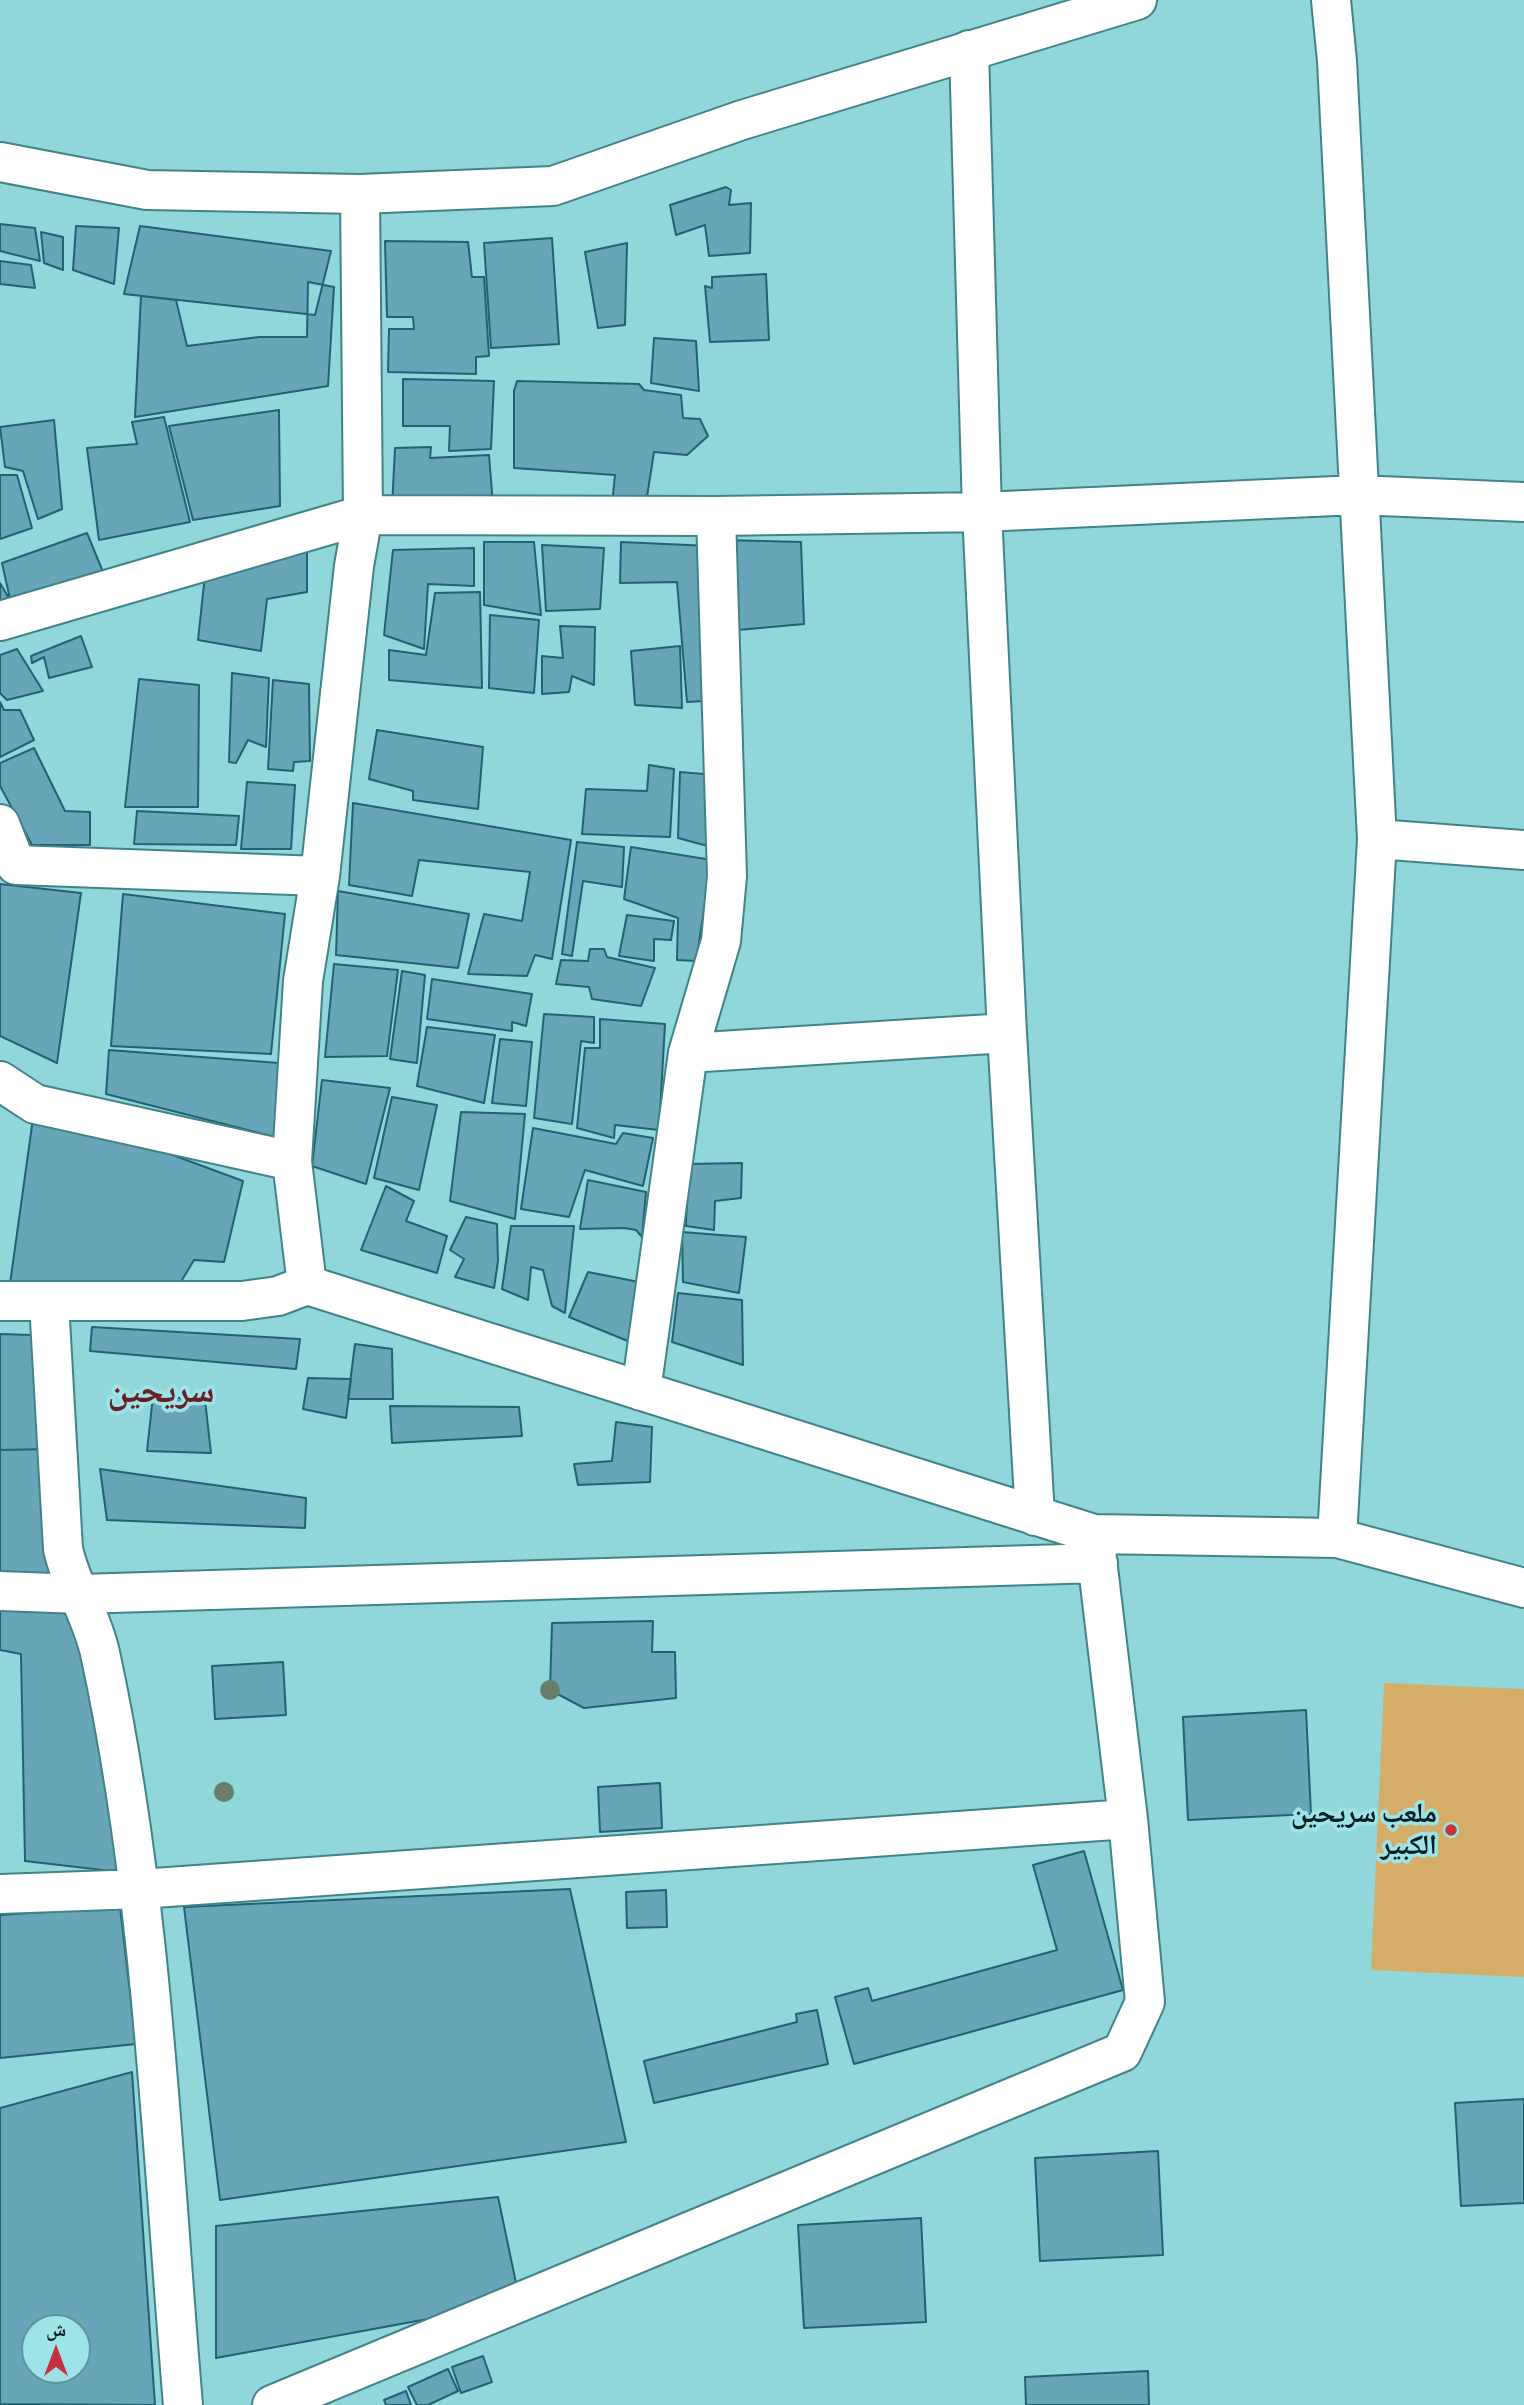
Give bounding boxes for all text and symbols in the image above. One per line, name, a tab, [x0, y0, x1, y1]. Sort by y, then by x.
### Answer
district label: سريحين	[108, 1371, 214, 1413]
place label: ملعب سريحين الكبير	[1291, 1797, 1437, 1863]
marker: ملعب سريحين الكبير	[1443, 1822, 1459, 1838]
north arrow	[21, 2314, 91, 2384]
text: ش	[46, 2318, 66, 2341]

